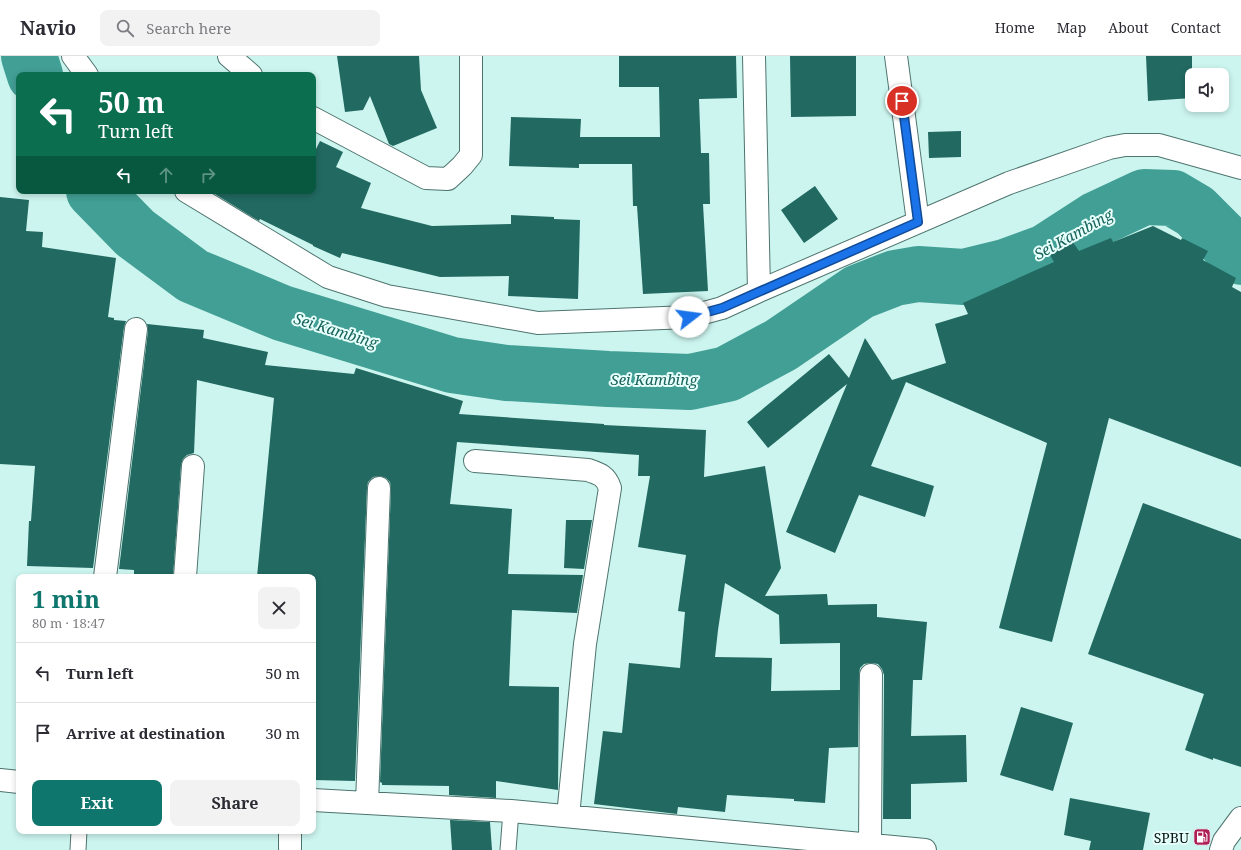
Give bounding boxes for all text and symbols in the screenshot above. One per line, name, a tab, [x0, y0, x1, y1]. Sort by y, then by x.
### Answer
search box	[100, 10, 380, 46]
text: Navio	[20, 15, 76, 41]
icon: search	[114, 17, 136, 39]
text: Search here	[146, 18, 231, 38]
text: Home	[995, 18, 1035, 37]
text: Map	[1057, 18, 1086, 37]
text: About	[1108, 18, 1149, 37]
text: Contact	[1171, 18, 1221, 37]
map controls	[1185, 68, 1229, 112]
button: sound	[1185, 68, 1229, 112]
text: 50 m	[98, 83, 165, 121]
pin	[885, 84, 919, 118]
icon: left	[32, 88, 84, 140]
icon: arrive	[891, 90, 913, 112]
text: Turn left	[98, 119, 173, 143]
icon: left	[113, 164, 135, 186]
icon: ahead	[155, 164, 177, 186]
icon: right	[197, 164, 219, 186]
water label: Sei Kambing	[1030, 204, 1116, 264]
position arrow	[668, 296, 710, 338]
water label: Sei Kambing	[291, 308, 381, 352]
water label: Sei Kambing	[611, 369, 698, 389]
text: 1 min	[32, 582, 100, 615]
button: close	[258, 587, 300, 629]
text: 80 m · 18:47	[32, 614, 105, 632]
icon: left	[32, 662, 54, 684]
text: Turn left	[66, 663, 134, 683]
text: 50 m	[265, 663, 300, 683]
icon: arrive	[32, 722, 54, 744]
text: Arrive at destination	[66, 723, 225, 743]
text: 30 m	[265, 723, 300, 743]
button: Exit	[32, 780, 162, 826]
button: Share	[170, 780, 300, 826]
fuel station icon: SPBU	[1192, 827, 1212, 847]
place label: SPBU	[1154, 828, 1189, 847]

